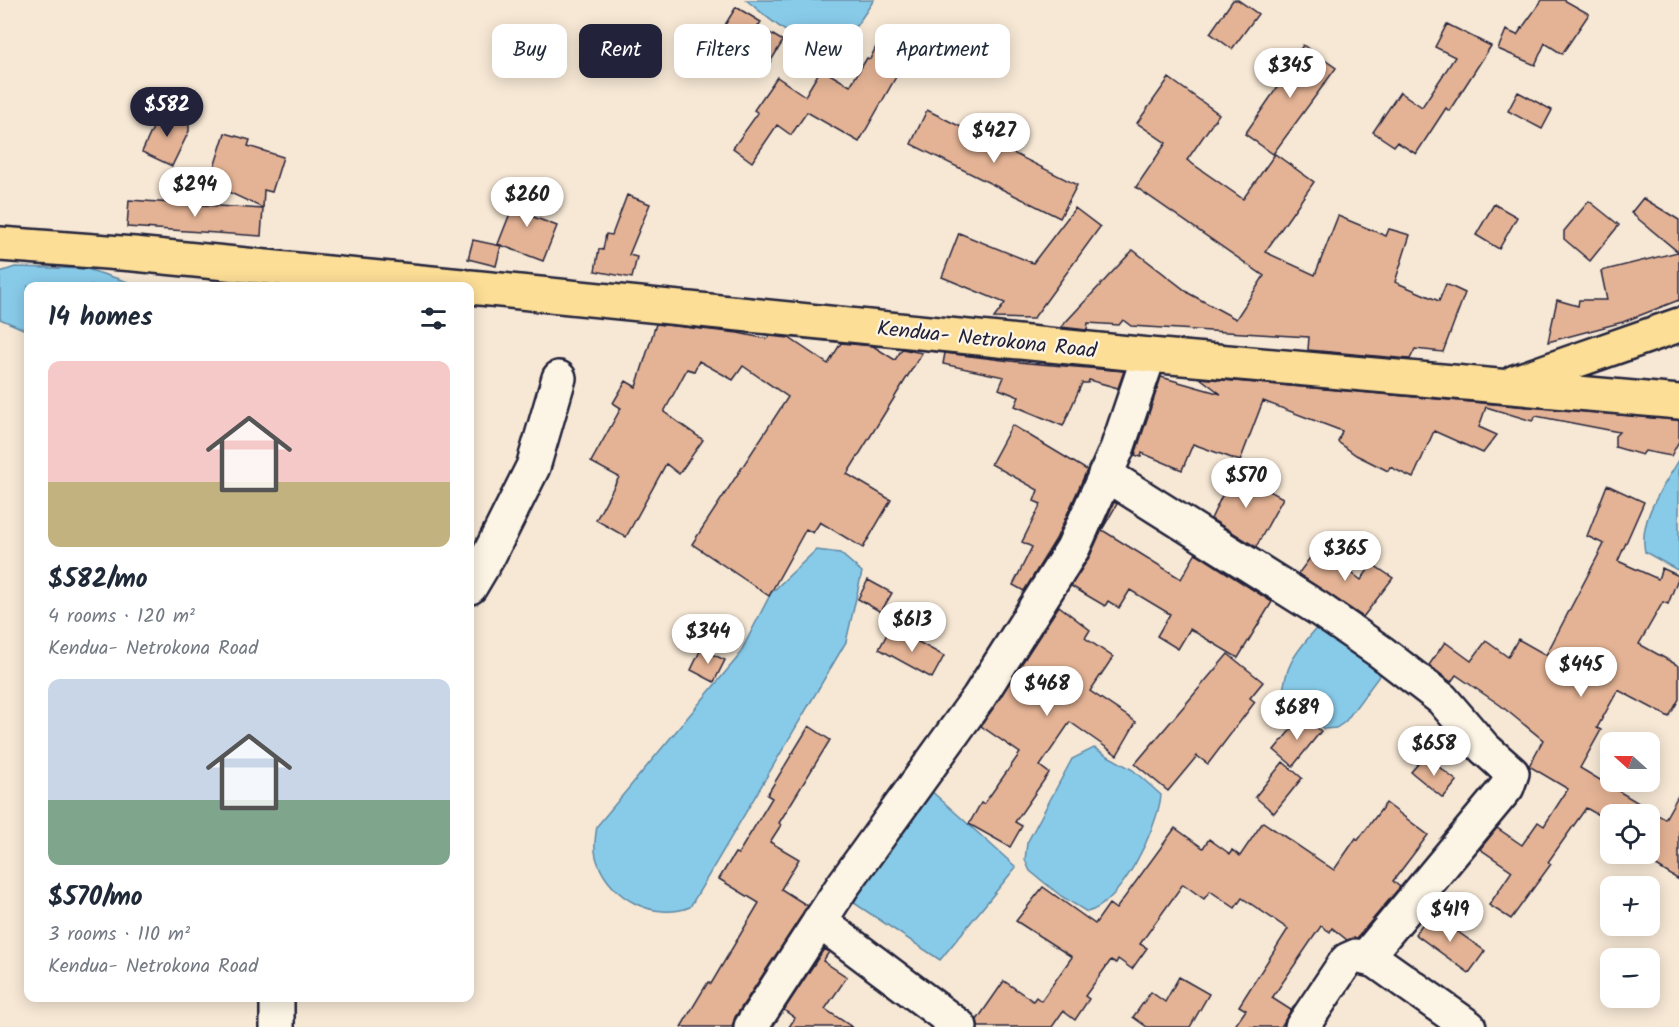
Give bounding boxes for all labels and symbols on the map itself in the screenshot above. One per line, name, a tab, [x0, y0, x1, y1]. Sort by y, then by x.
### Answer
pin: $345	[1254, 48, 1326, 99]
pin: $582	[131, 87, 203, 138]
pin: $427	[958, 113, 1030, 164]
pin: $294	[159, 167, 231, 218]
pin: $260	[491, 177, 563, 228]
street label: Kendua- Netrokona Road	[875, 313, 1099, 368]
pin: $570	[1210, 458, 1282, 509]
pin: $365	[1309, 531, 1381, 582]
pin: $613	[876, 602, 948, 653]
pin: $344	[672, 614, 744, 665]
pin: $445	[1545, 647, 1617, 698]
pin: $468	[1011, 666, 1083, 717]
pin: $689	[1261, 690, 1333, 741]
pin: $658	[1398, 726, 1470, 777]
north arrow	[1600, 732, 1660, 792]
pin: $419	[1414, 892, 1486, 943]

